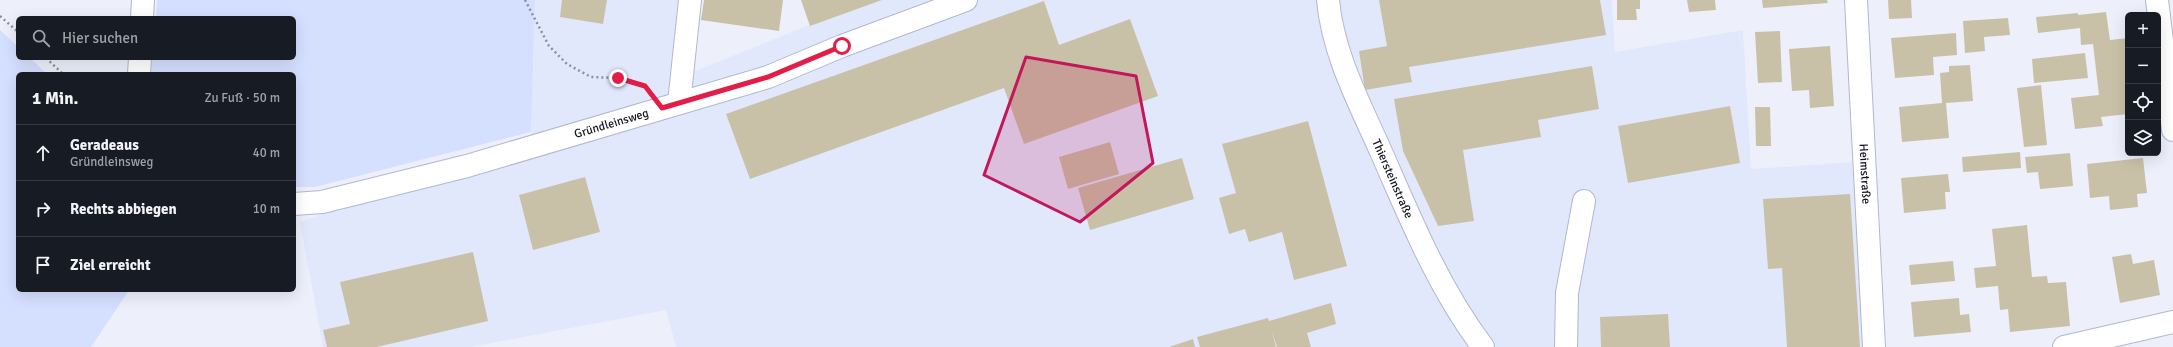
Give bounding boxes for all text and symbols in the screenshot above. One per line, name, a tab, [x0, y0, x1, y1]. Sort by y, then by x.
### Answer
map controls	[2125, 12, 2161, 156]
button: +	[2125, 12, 2161, 48]
search box	[16, 16, 296, 60]
icon: search	[30, 27, 52, 49]
text: Hier suchen	[62, 29, 138, 47]
route start	[833, 37, 851, 55]
button: −	[2125, 48, 2161, 84]
route end	[609, 69, 627, 87]
button: locate	[2125, 84, 2161, 120]
text: 1 Min.	[32, 88, 78, 109]
text: Zu Fuß · 50 m	[204, 90, 280, 106]
street label: Gründleinsweg	[572, 106, 651, 142]
button: layers	[2125, 120, 2161, 156]
text: Geradeaus	[70, 136, 139, 154]
street label: Thiersteinstraße	[1368, 137, 1416, 221]
icon: ahead	[32, 142, 54, 164]
street label: Heimstraße	[1855, 143, 1874, 204]
text: 40 m	[253, 145, 280, 161]
text: Gründleinsweg	[70, 154, 153, 170]
icon: right	[32, 198, 54, 220]
text: Rechts abbiegen	[70, 200, 177, 218]
text: 10 m	[253, 201, 280, 217]
icon: arrive	[32, 254, 54, 276]
text: Ziel erreicht	[70, 256, 151, 274]

